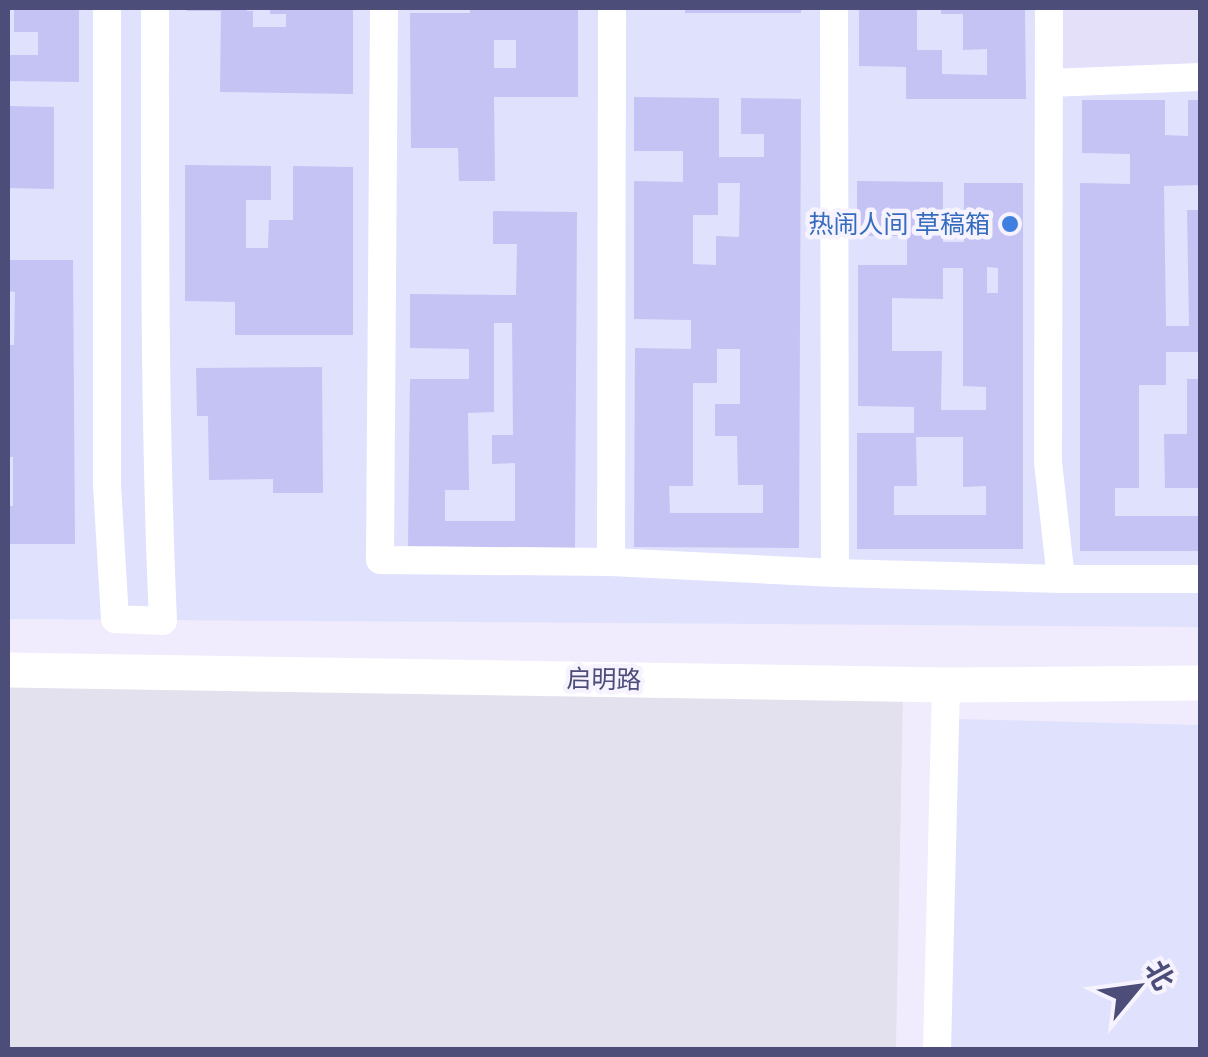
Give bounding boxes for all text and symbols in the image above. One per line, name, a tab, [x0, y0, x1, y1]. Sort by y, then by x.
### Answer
place label: 热闹人间 草稿箱	[809, 208, 990, 238]
marker: 热闹人间 草稿箱	[999, 213, 1021, 235]
street label: 启明路	[566, 662, 642, 694]
north arrow	[1088, 937, 1188, 1037]
text: 北	[1139, 954, 1182, 995]

